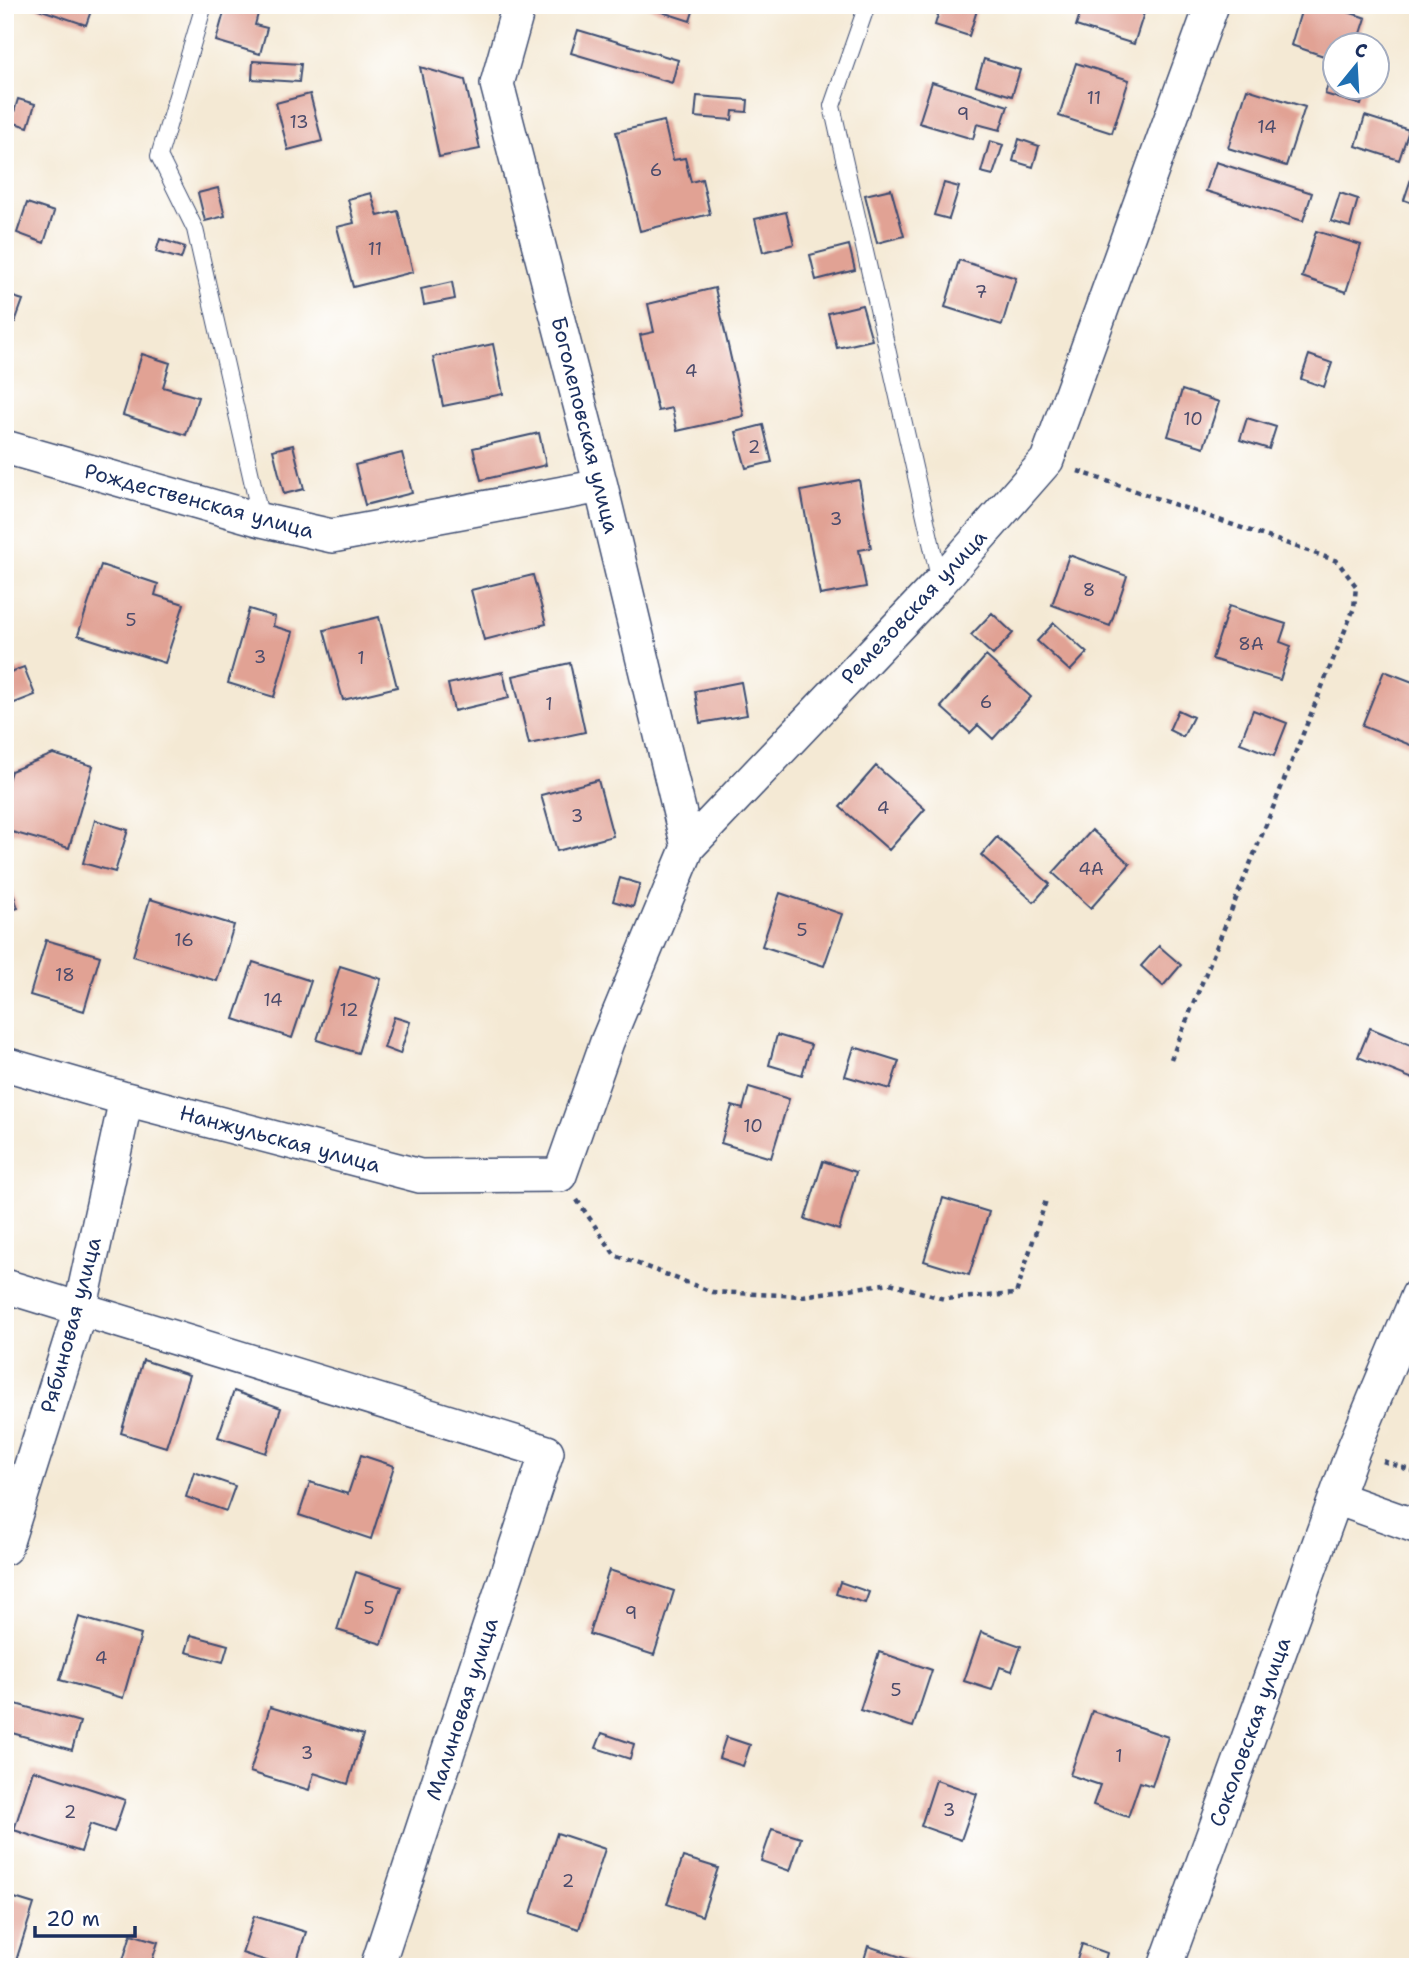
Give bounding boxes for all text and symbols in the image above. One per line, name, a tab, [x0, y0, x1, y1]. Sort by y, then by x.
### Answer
north arrow	[1322, 32, 1392, 102]
text: С	[1352, 37, 1371, 64]
house number: 11	[1087, 86, 1101, 110]
house number: 9	[957, 102, 969, 126]
house number: 13	[289, 110, 309, 134]
house number: 14	[1257, 115, 1277, 139]
house number: 6	[650, 158, 662, 182]
house number: 11	[368, 237, 382, 261]
house number: 7	[975, 280, 987, 304]
street label: Боголеповская улица	[544, 314, 626, 536]
house number: 4	[685, 359, 697, 383]
house number: 10	[1183, 407, 1203, 431]
house number: 2	[748, 435, 760, 459]
street label: Рождественская улица	[81, 457, 317, 545]
house number: 3	[830, 507, 842, 531]
street label: Ремезовская улица	[835, 524, 993, 690]
house number: 8	[1083, 578, 1095, 602]
house number: 5	[125, 608, 137, 632]
house number: 8А	[1238, 632, 1264, 656]
house number: 3	[254, 645, 266, 669]
house number: 1	[357, 646, 365, 670]
house number: 6	[980, 690, 992, 714]
house number: 1	[545, 692, 553, 716]
house number: 4	[877, 796, 889, 820]
house number: 3	[571, 804, 583, 828]
house number: 4А	[1078, 857, 1104, 881]
house number: 5	[796, 918, 808, 942]
house number: 16	[174, 928, 194, 952]
house number: 18	[55, 963, 75, 987]
house number: 14	[263, 988, 283, 1012]
house number: 12	[339, 998, 359, 1022]
street label: Нанжульская улица	[177, 1099, 383, 1179]
house number: 10	[743, 1114, 763, 1138]
street label: Рябиновая улица	[34, 1234, 108, 1416]
house number: 5	[363, 1596, 375, 1620]
house number: 9	[625, 1601, 637, 1625]
street label: Малиновая улица	[419, 1614, 505, 1804]
street label: Соколовская улица	[1203, 1633, 1297, 1831]
house number: 4	[95, 1646, 107, 1670]
house number: 5	[890, 1678, 902, 1702]
house number: 3	[301, 1741, 313, 1765]
house number: 1	[1115, 1744, 1123, 1768]
house number: 3	[943, 1798, 955, 1822]
house number: 2	[64, 1800, 76, 1824]
house number: 2	[562, 1869, 574, 1893]
scale bar	[35, 1895, 135, 1939]
text: 20 m	[46, 1905, 100, 1933]

